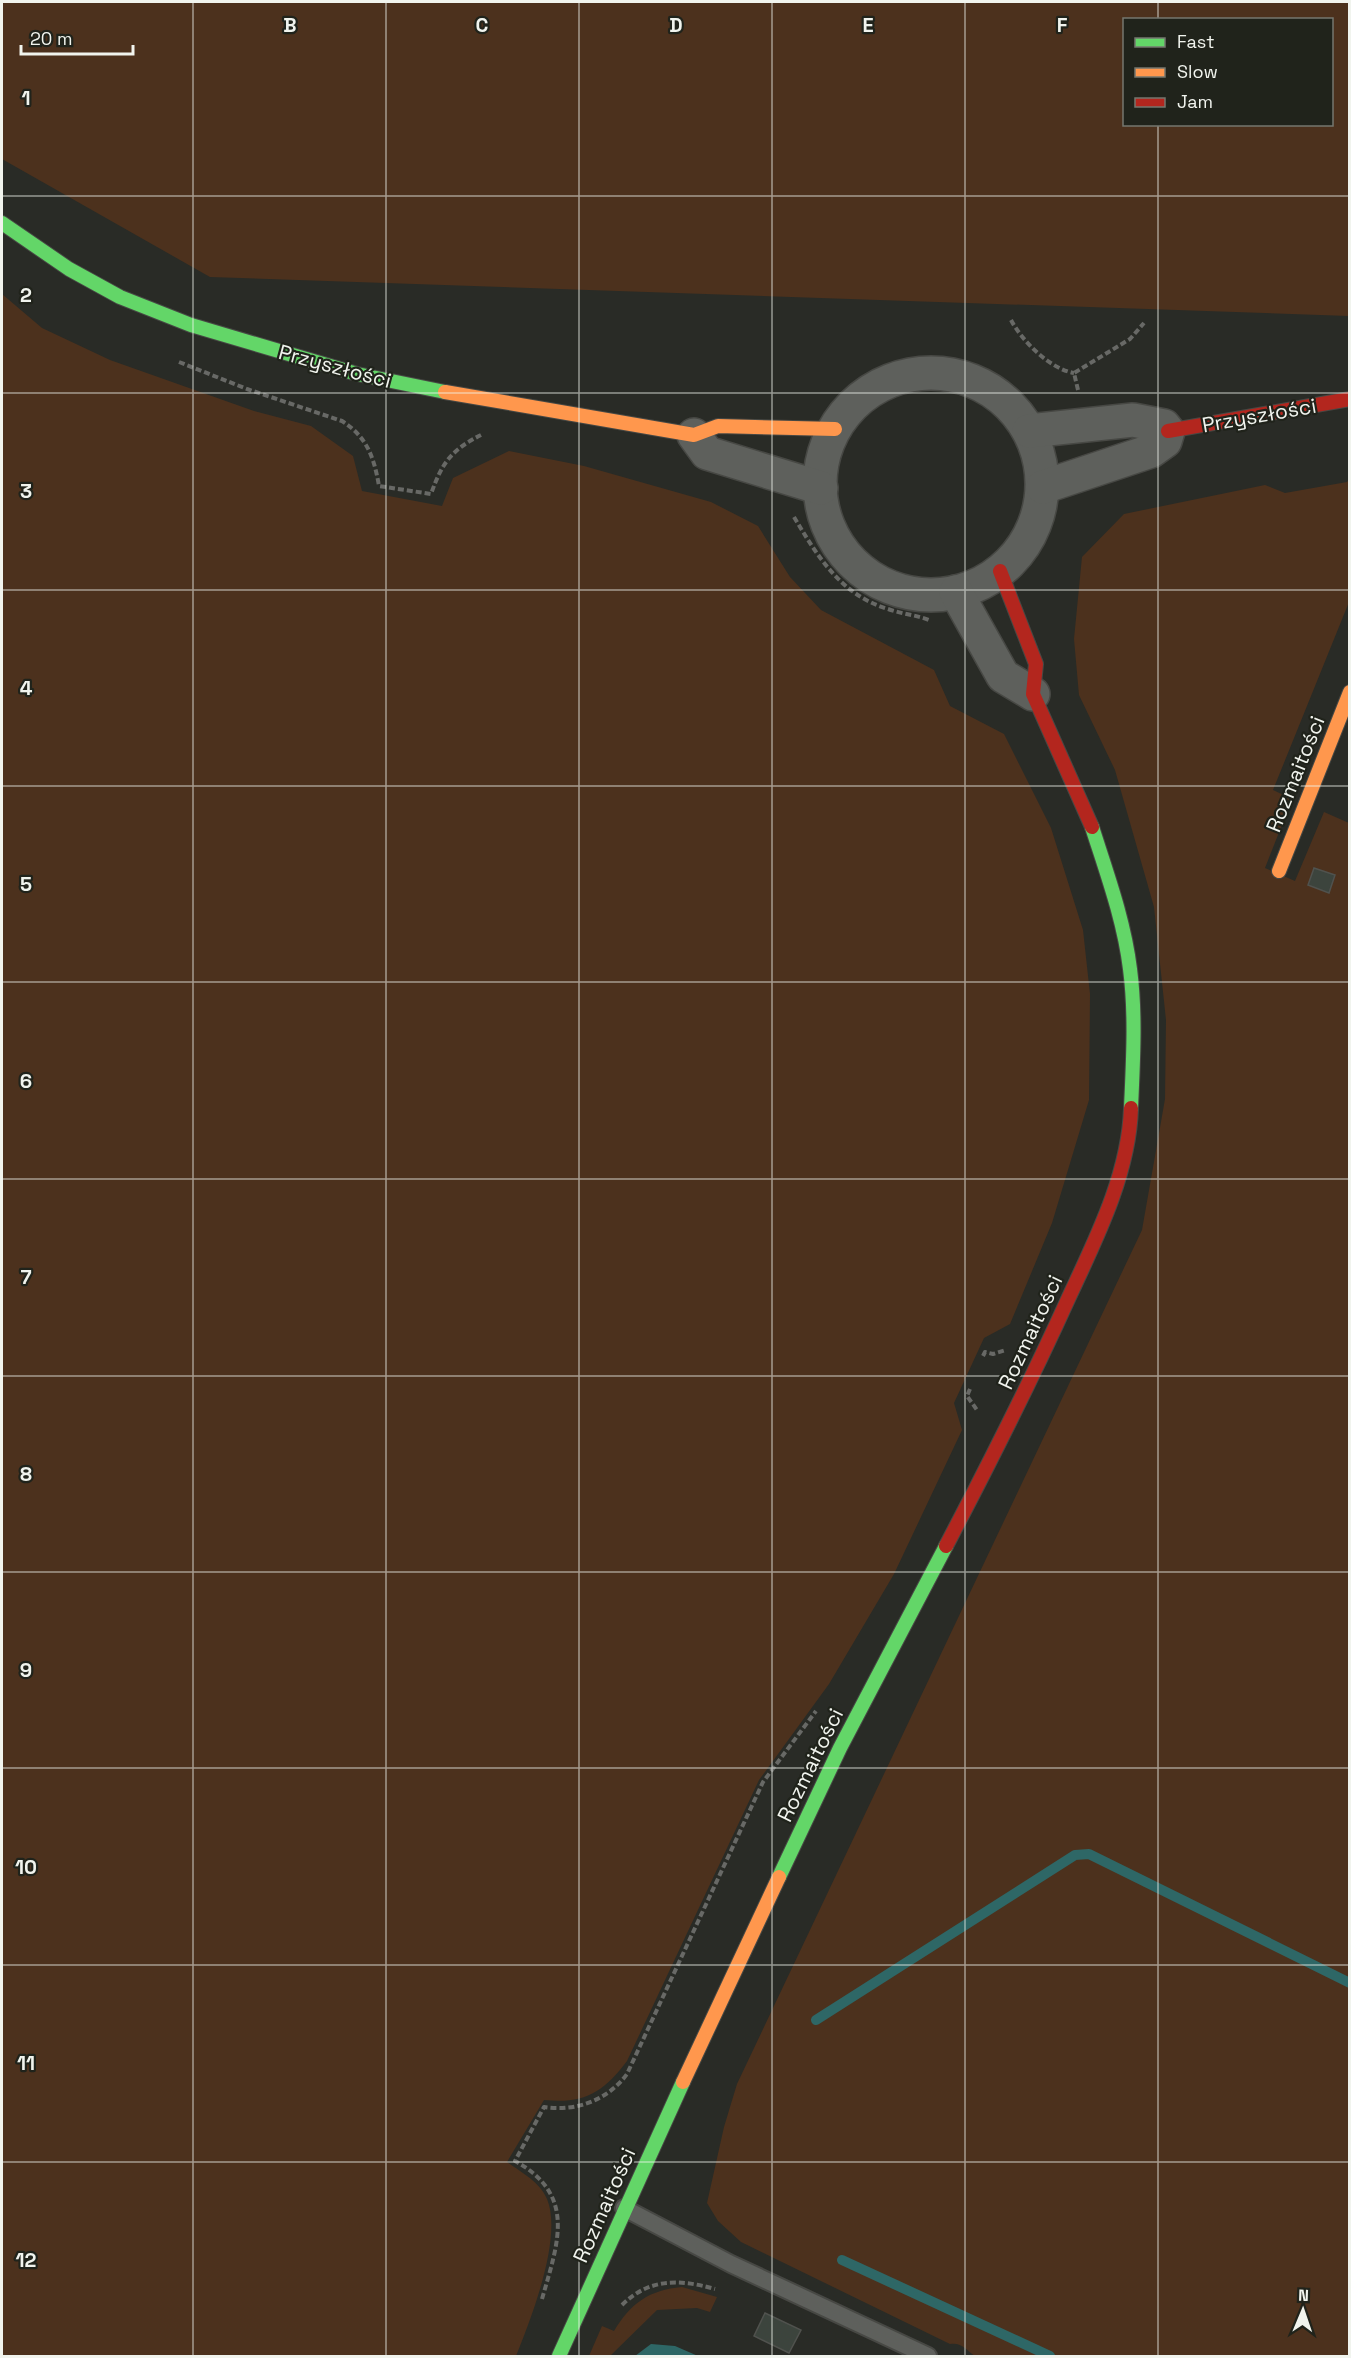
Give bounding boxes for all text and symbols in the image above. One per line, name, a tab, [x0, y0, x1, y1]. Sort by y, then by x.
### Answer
text: B	[283, 12, 297, 38]
text: C	[476, 12, 489, 38]
text: D	[669, 12, 683, 38]
text: E	[862, 12, 874, 38]
text: F	[1057, 12, 1068, 38]
scale bar	[21, 18, 134, 56]
legend	[1123, 18, 1333, 126]
text: 20 m	[30, 27, 73, 50]
text: Fast	[1177, 30, 1214, 53]
text: Slow	[1177, 60, 1218, 83]
text: 1	[21, 85, 31, 111]
text: Jam	[1177, 90, 1213, 113]
text: 2	[20, 282, 32, 308]
street label: Przyszłości	[276, 338, 394, 394]
street label: Przyszłości	[1200, 392, 1318, 438]
text: 3	[20, 478, 32, 504]
text: 4	[20, 675, 33, 701]
street label: Rozmaitości	[1259, 712, 1331, 836]
text: 5	[20, 871, 32, 897]
text: 6	[20, 1068, 32, 1094]
text: 7	[20, 1264, 32, 1290]
street label: Rozmaitości	[992, 1271, 1068, 1393]
text: 8	[20, 1461, 32, 1487]
text: 9	[20, 1657, 32, 1683]
street label: Rozmaitości	[771, 1704, 849, 1826]
text: 10	[15, 1854, 37, 1880]
text: 11	[17, 2050, 35, 2076]
street label: Rozmaitości	[567, 2143, 641, 2267]
text: 12	[16, 2247, 37, 2273]
north arrow	[1273, 2280, 1333, 2340]
text: N	[1298, 2285, 1309, 2306]

